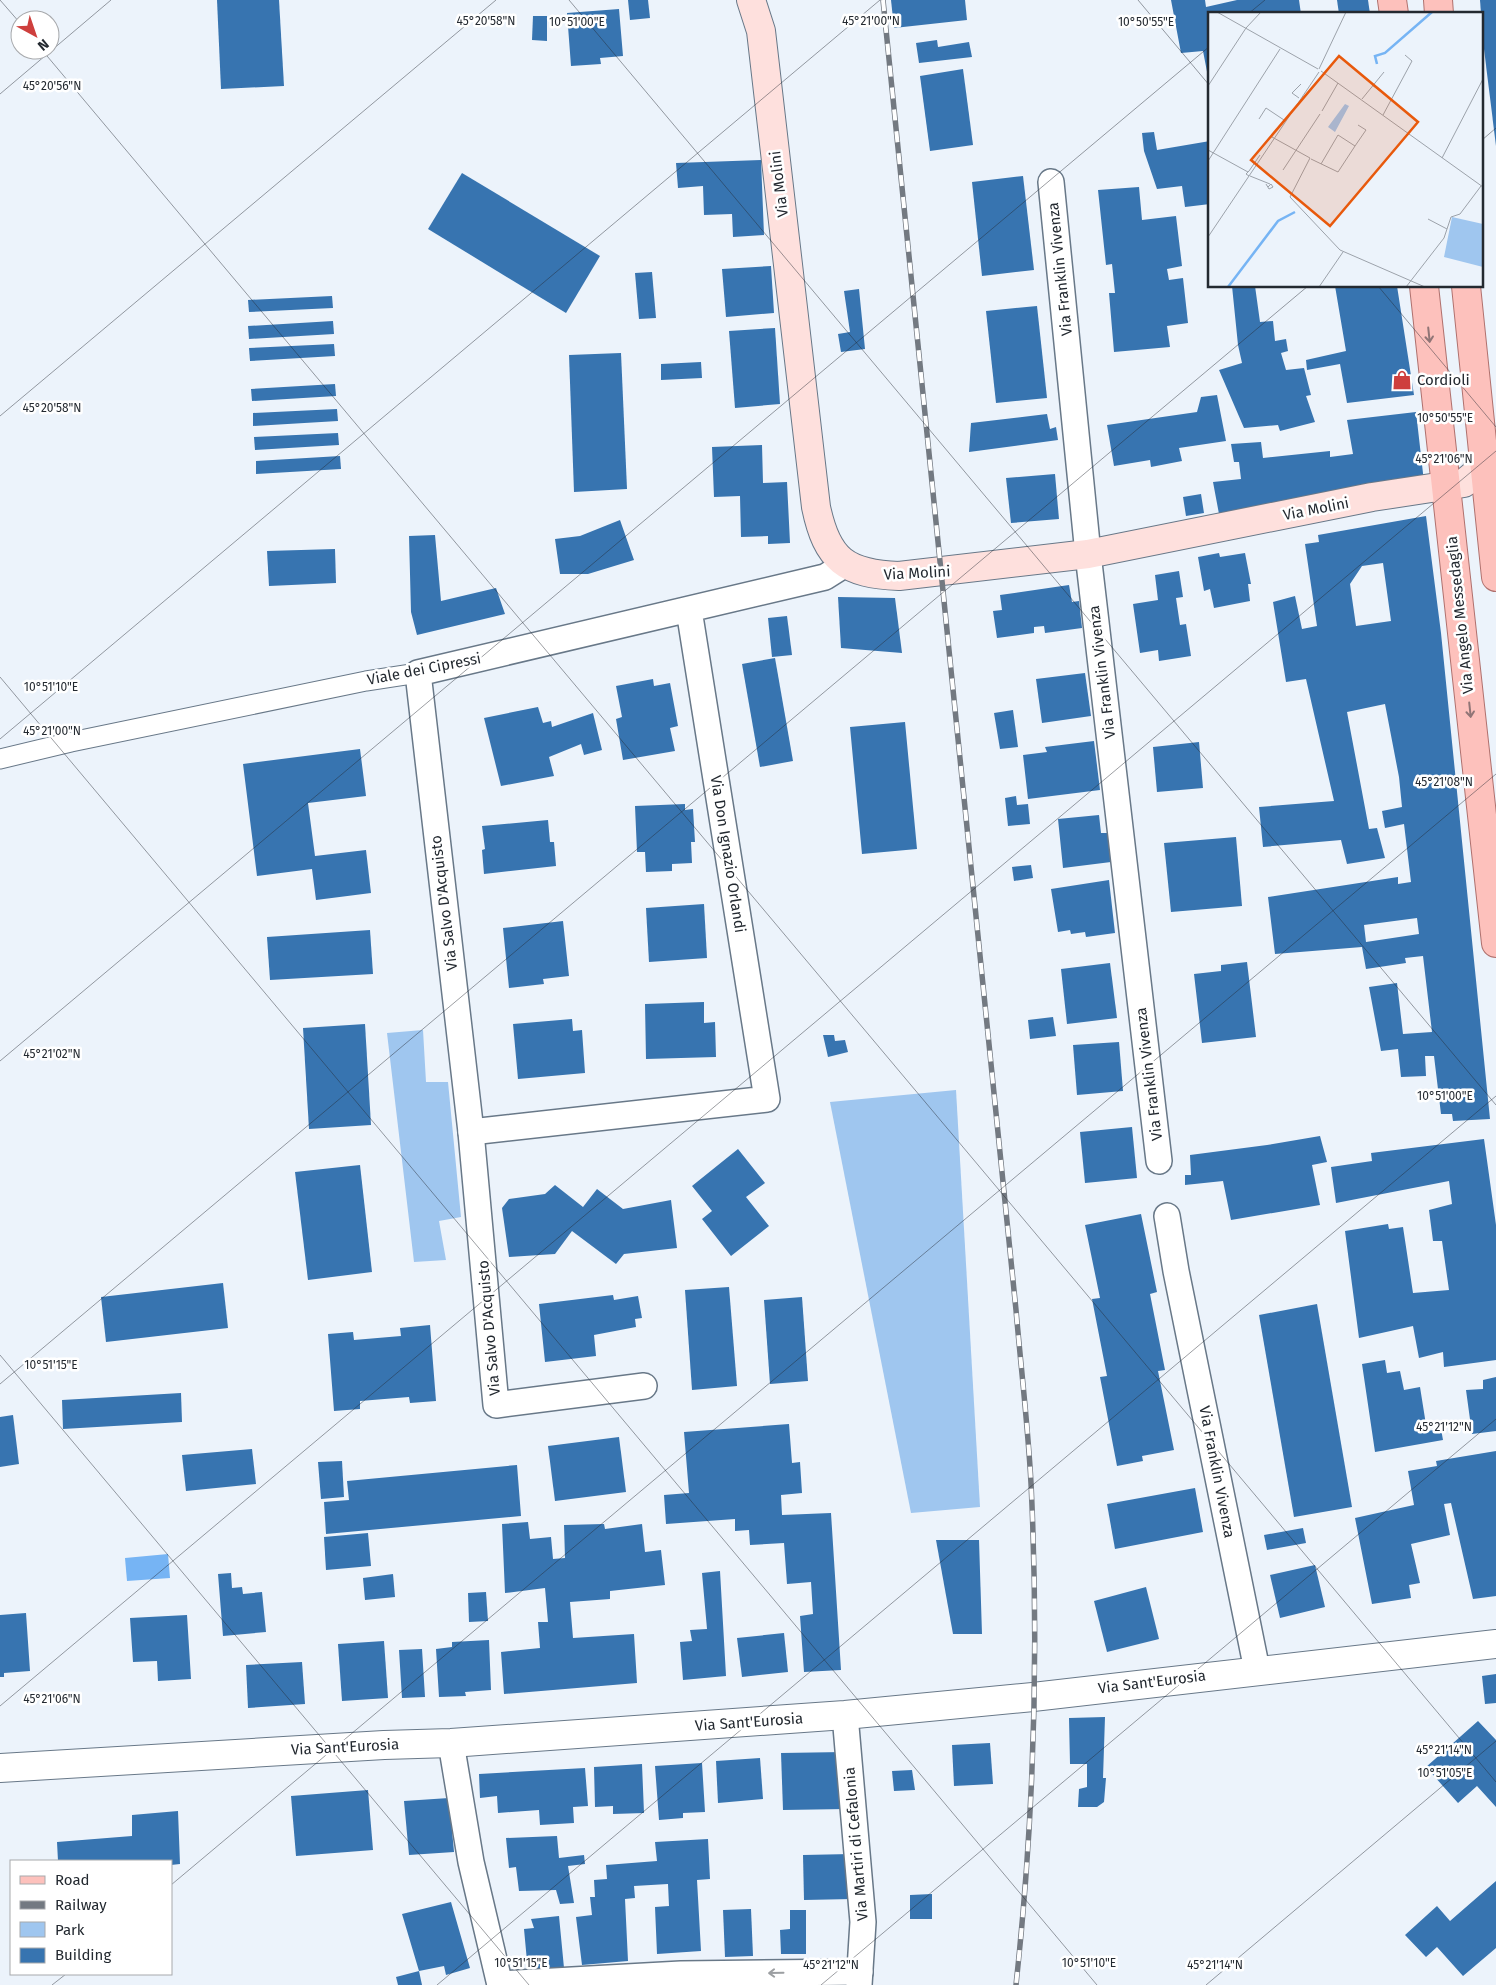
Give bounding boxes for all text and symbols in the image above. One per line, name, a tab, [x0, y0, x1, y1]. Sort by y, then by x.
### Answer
north arrow	[10, 10, 60, 60]
inset map	[1208, 12, 1484, 288]
text: 45°20'58"N	[456, 14, 516, 28]
text: 45°21'00"N	[842, 14, 900, 28]
text: 10°51'00"E	[549, 15, 605, 29]
text: 10°50'55"E	[1118, 15, 1174, 29]
text: N	[34, 35, 52, 54]
text: 45°20'56"N	[23, 79, 81, 93]
street label: Via Molini	[766, 150, 792, 218]
street label: Via Franklin Vivenza	[1044, 201, 1076, 337]
one-way arrow	[1424, 326, 1434, 342]
shop icon: Cordioli	[1391, 369, 1413, 391]
place label: Cordioli	[1417, 371, 1470, 389]
text: 45°20'58"N	[22, 401, 82, 415]
text: 10°50'55"E	[1417, 411, 1473, 425]
text: 45°21'06"N	[1415, 452, 1473, 466]
street label: Via Molini	[1282, 494, 1350, 524]
street label: Via Angelo Messedaglia	[1443, 535, 1477, 695]
street label: Via Molini	[883, 562, 951, 584]
street label: Via Franklin Vivenza	[1085, 604, 1119, 740]
street label: Viale dei Cipressi	[366, 649, 482, 689]
text: 10°51'10"E	[24, 680, 78, 694]
one-way arrow	[1465, 701, 1475, 717]
text: 45°21'00"N	[23, 724, 81, 738]
street label: Via Don Ignazio Orlandi	[707, 774, 749, 934]
text: 45°21'08"N	[1415, 775, 1473, 789]
street label: Via Salvo D'Acquisto	[427, 834, 461, 972]
street label: Via Franklin Vivenza	[1132, 1006, 1166, 1142]
text: 45°21'02"N	[23, 1047, 81, 1061]
text: 10°51'00"E	[1417, 1089, 1473, 1103]
street label: Via Salvo D'Acquisto	[474, 1259, 504, 1397]
text: 10°51'15"E	[24, 1358, 78, 1372]
street label: Via Franklin Vivenza	[1195, 1404, 1239, 1540]
text: 45°21'12"N	[1416, 1420, 1472, 1434]
street label: Via Sant'Eurosia	[1097, 1666, 1207, 1698]
text: 45°21'06"N	[23, 1692, 81, 1706]
street label: Via Sant'Eurosia	[694, 1709, 804, 1735]
street label: Via Sant'Eurosia	[290, 1735, 400, 1759]
text: 45°21'14"N	[1416, 1743, 1472, 1757]
street label: Via Martiri di Cefalonia	[840, 1766, 872, 1922]
text: 10°51'05"E	[1418, 1766, 1472, 1780]
legend	[10, 1860, 172, 1975]
text: Road	[55, 1871, 90, 1889]
text: Railway	[55, 1896, 107, 1914]
text: Park	[55, 1921, 85, 1939]
text: Building	[55, 1946, 111, 1964]
text: 10°51'15"E	[494, 1956, 548, 1970]
text: 10°51'10"E	[1062, 1956, 1116, 1970]
text: 45°21'12"N	[803, 1958, 859, 1972]
text: 45°21'14"N	[1187, 1958, 1243, 1972]
one-way arrow	[768, 1968, 784, 1978]

